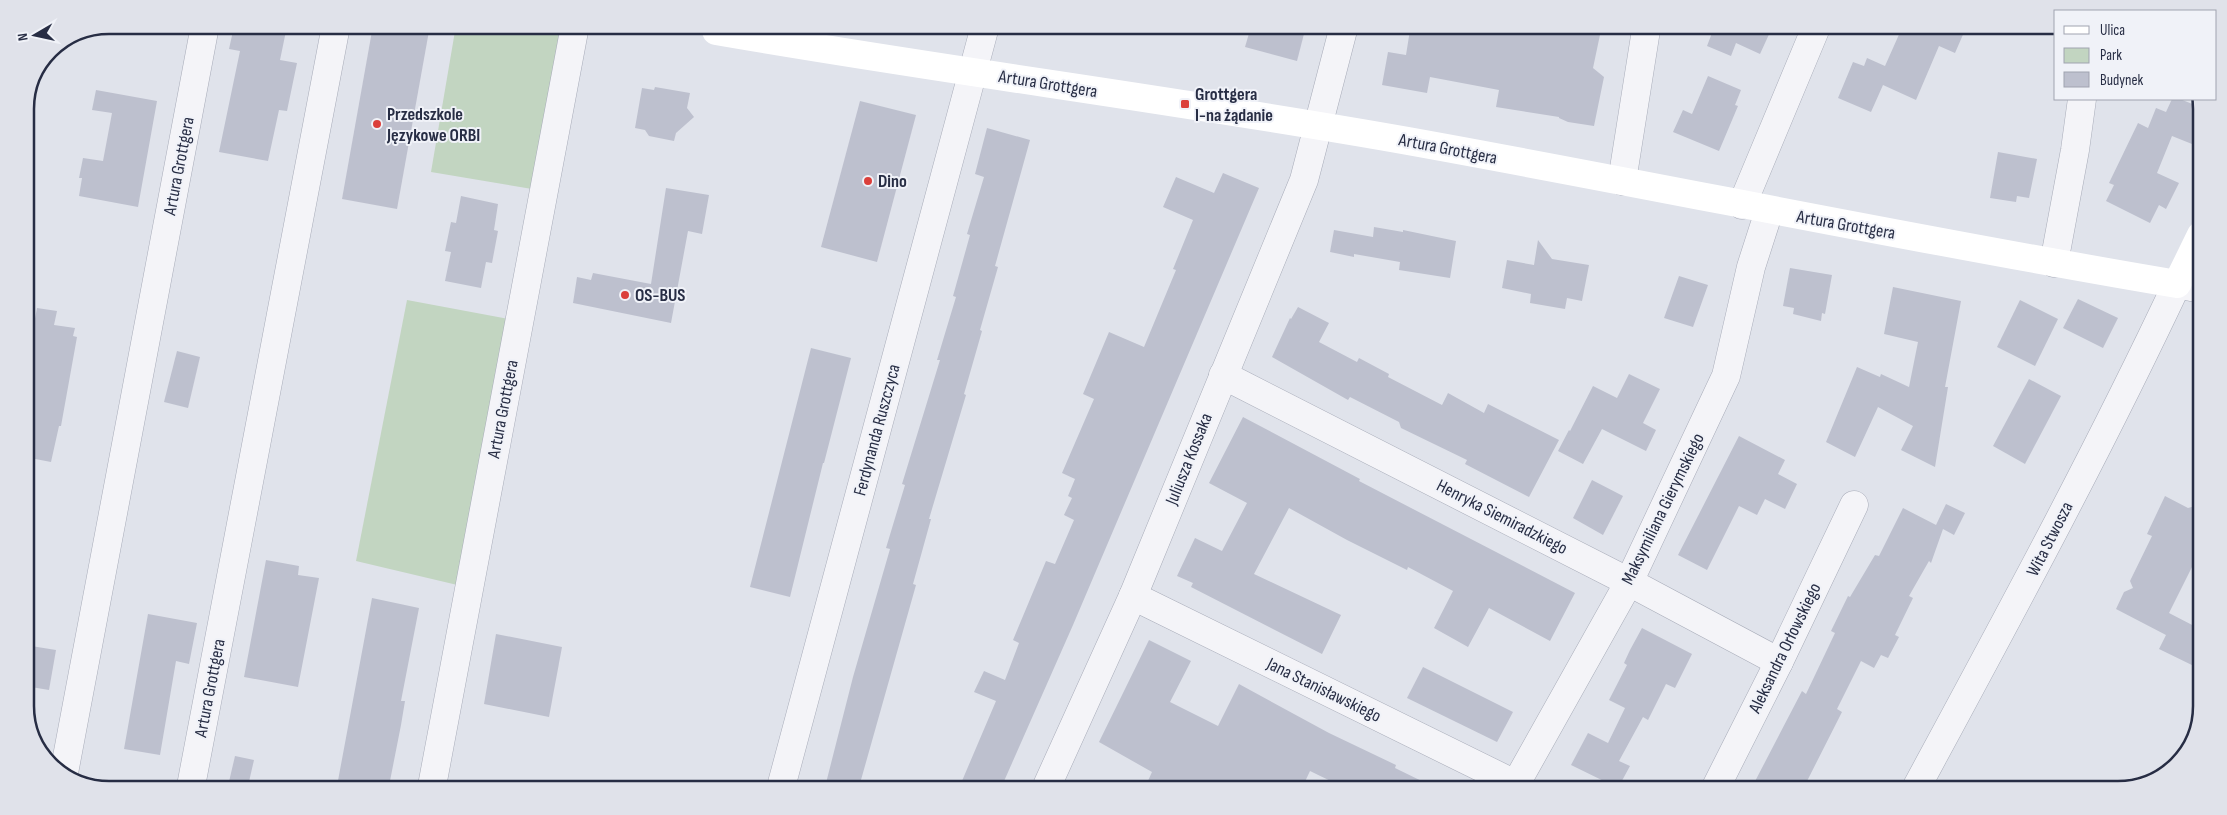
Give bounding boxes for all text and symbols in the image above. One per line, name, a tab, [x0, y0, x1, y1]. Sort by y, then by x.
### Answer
north arrow	[10, 10, 60, 60]
legend	[2054, 10, 2217, 100]
text: Ulica	[2100, 21, 2125, 40]
text: N	[14, 32, 32, 42]
text: Park	[2100, 46, 2122, 65]
street label: Artura Grottgera	[996, 66, 1099, 102]
text: Budynek	[2100, 71, 2143, 90]
place label: Grottgera I-na żądanie	[1195, 84, 1273, 126]
marker: Grottgera I-na żądanie	[1179, 98, 1191, 110]
place label: Przedszkole Językowe ORBI	[386, 104, 480, 146]
street label: Artura Grottgera	[159, 115, 199, 218]
marker: Przedszkole Językowe ORBI	[371, 118, 383, 130]
street label: Artura Grottgera	[1396, 129, 1499, 169]
place label: Dino	[878, 171, 907, 192]
marker: Dino	[862, 175, 874, 187]
street label: Artura Grottgera	[1794, 206, 1897, 244]
place label: OS-BUS	[635, 285, 685, 306]
marker: OS-BUS	[619, 289, 631, 301]
street label: Artura Grottgera	[483, 358, 523, 461]
street label: Ferdynanda Ruszczyca	[849, 362, 905, 498]
street label: Juliusza Kossaka	[1161, 410, 1217, 509]
street label: Maksymiliana Gierymskiego	[1617, 430, 1709, 588]
street label: Henryka Siemiradzkiego	[1433, 475, 1571, 559]
street label: Wita Stwosza	[2022, 498, 2078, 580]
street label: Aleksandra Orłowskiego	[1744, 580, 1826, 717]
street label: Artura Grottgera	[190, 637, 230, 740]
street label: Jana Stanisławskiego	[1263, 653, 1385, 727]

